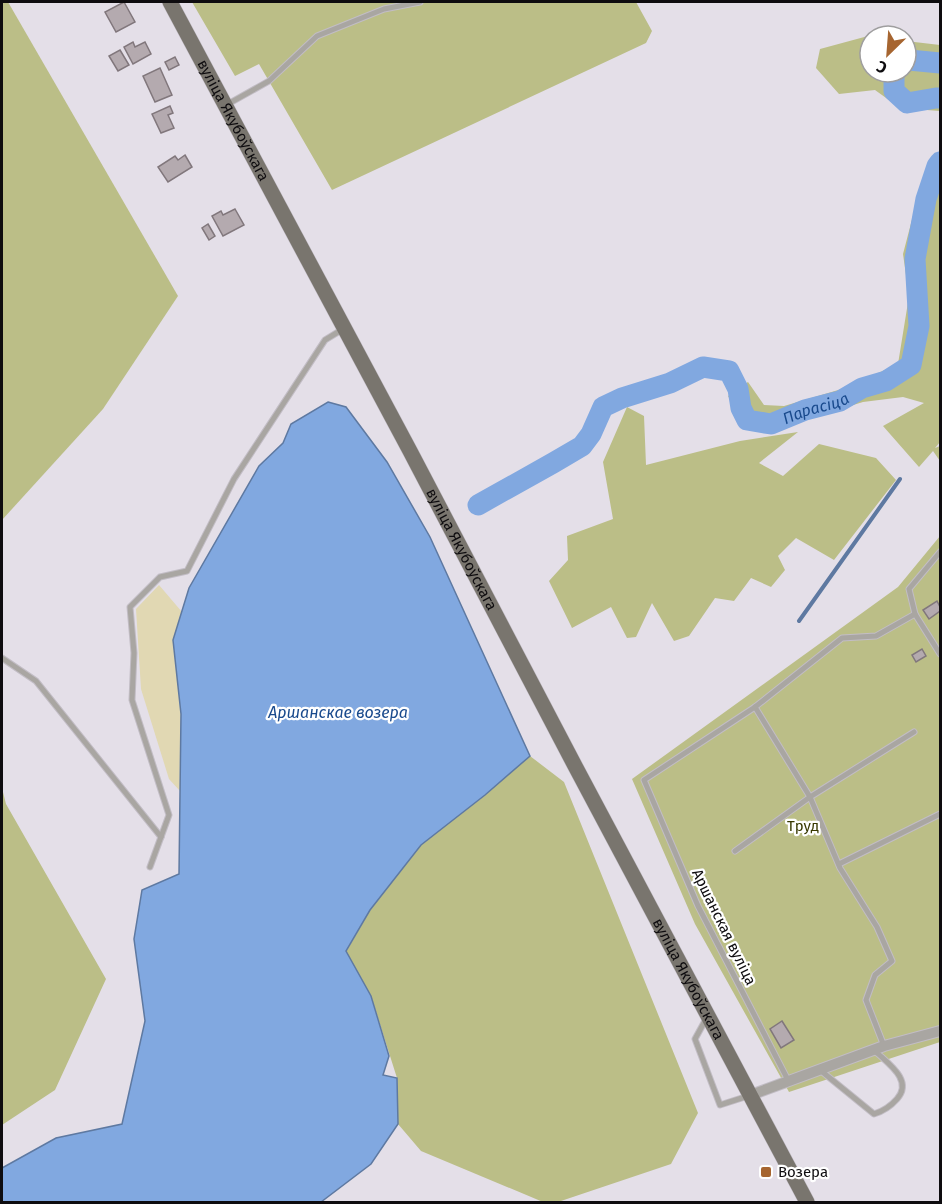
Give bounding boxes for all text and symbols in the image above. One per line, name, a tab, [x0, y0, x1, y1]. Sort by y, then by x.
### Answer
north arrow	[858, 24, 918, 84]
street label: вуліца Якубоўскага	[193, 56, 273, 184]
text: С	[873, 56, 890, 78]
water label: Парасіца	[780, 389, 853, 428]
street label: вуліца Якубоўскага	[422, 485, 501, 613]
water label: Аршанскае возера	[267, 703, 408, 722]
park label: Труд	[787, 817, 819, 835]
street label: Аршанская вуліца	[688, 866, 760, 988]
street label: вуліца Якубоўскага	[649, 915, 728, 1043]
place label: Возера	[778, 1163, 828, 1181]
marker: Возера	[759, 1165, 773, 1179]

